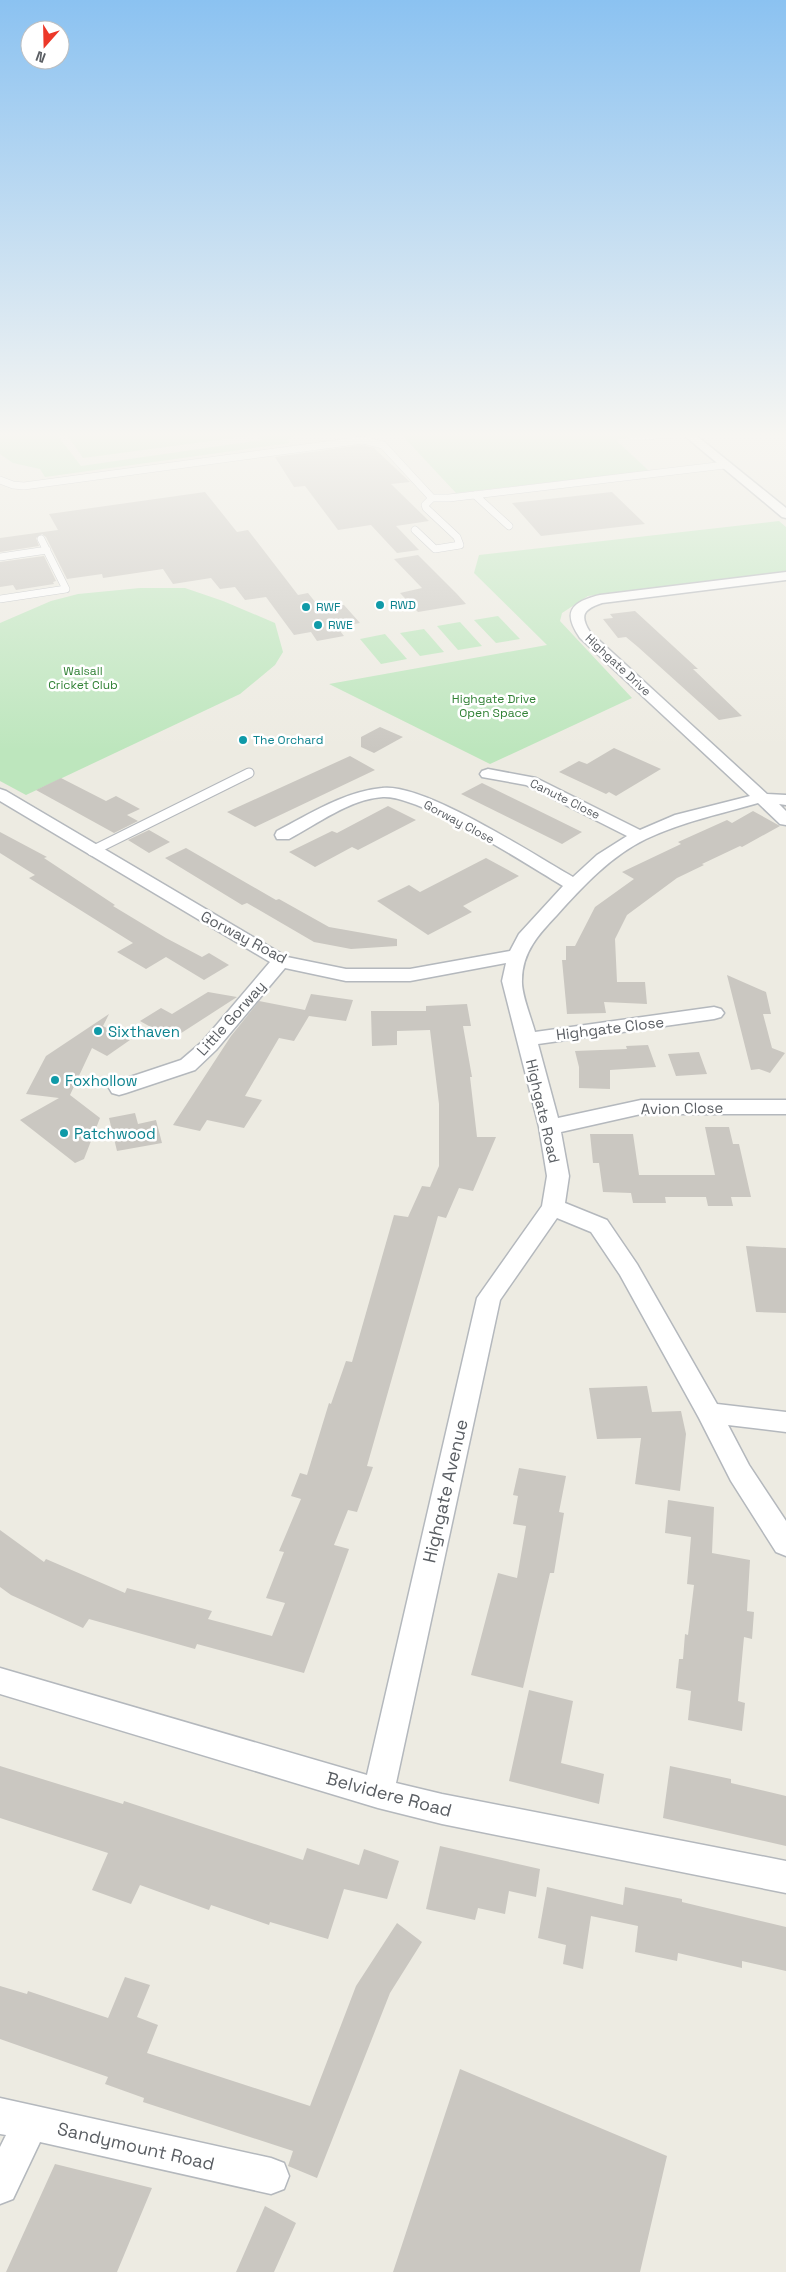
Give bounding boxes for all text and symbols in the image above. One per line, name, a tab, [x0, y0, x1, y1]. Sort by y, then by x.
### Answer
north arrow	[20, 20, 70, 70]
text: N	[33, 47, 48, 67]
place label: RWD	[390, 597, 416, 613]
place label: RWF	[316, 599, 341, 615]
marker: RWD	[374, 599, 386, 611]
marker: RWF	[300, 601, 312, 613]
place label: RWE	[328, 617, 353, 633]
marker: RWE	[312, 619, 324, 631]
street label: Highgate Drive	[582, 630, 654, 700]
park label: Walsall Cricket Club	[48, 663, 118, 693]
park label: Highgate Drive Open Space	[452, 691, 536, 721]
place label: The Orchard	[253, 732, 323, 748]
marker: The Orchard	[237, 734, 249, 746]
street label: Canute Close	[527, 775, 603, 823]
street label: Gorway Close	[421, 797, 497, 847]
street label: Gorway Road	[198, 906, 290, 968]
street label: Little Gorway	[192, 977, 270, 1059]
street label: Highgate Close	[555, 1012, 665, 1044]
place label: Sixthaven	[108, 1022, 180, 1041]
marker: Sixthaven	[92, 1025, 104, 1037]
street label: Highgate Road	[522, 1057, 564, 1165]
place label: Foxhollow	[65, 1071, 138, 1090]
marker: Foxhollow	[49, 1074, 61, 1086]
street label: Avion Close	[641, 1098, 724, 1118]
place label: Patchwood	[74, 1124, 156, 1143]
marker: Patchwood	[58, 1127, 70, 1139]
street label: Highgate Avenue	[417, 1417, 473, 1565]
street label: Belvidere Road	[324, 1766, 454, 1822]
street label: Sandymount Road	[55, 2117, 217, 2175]

